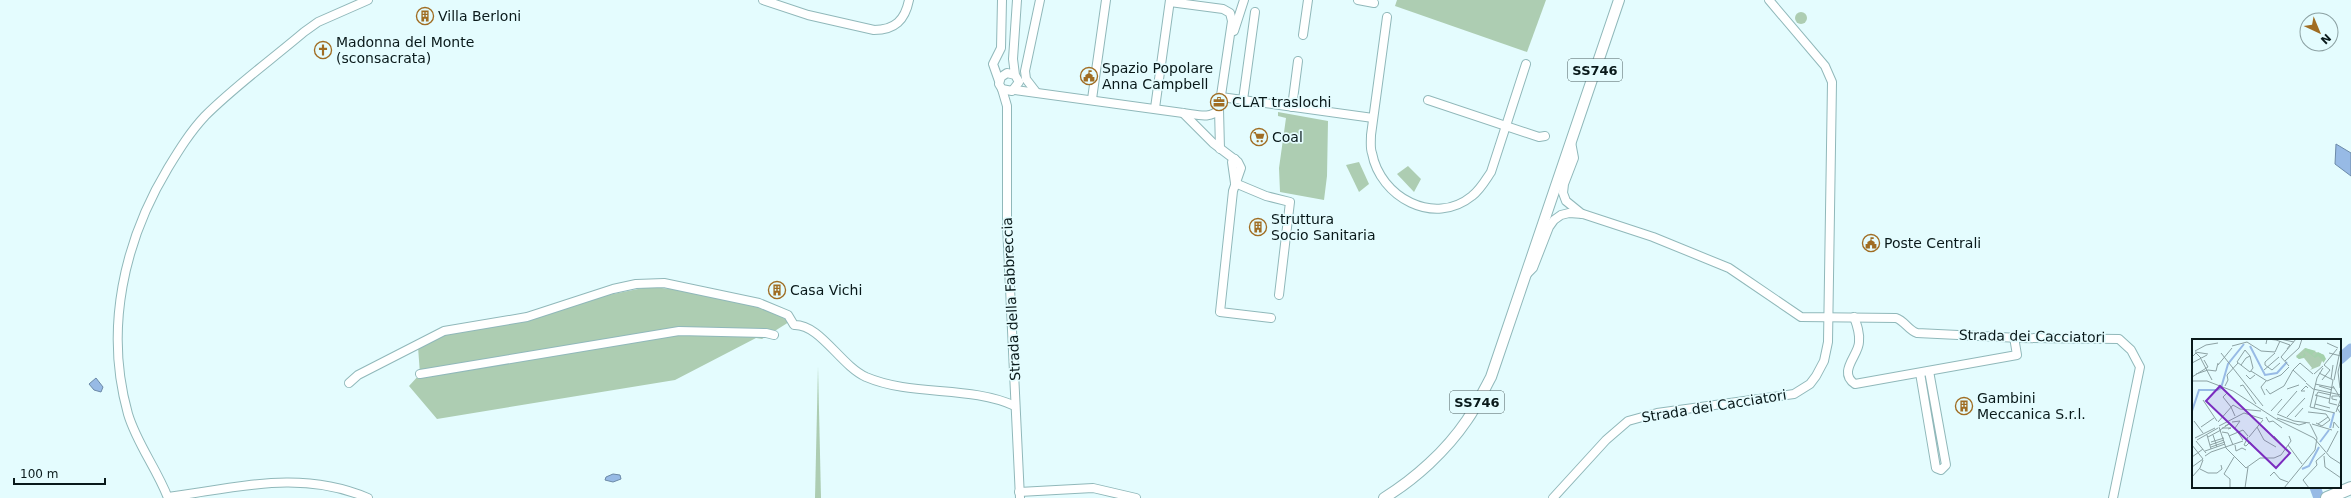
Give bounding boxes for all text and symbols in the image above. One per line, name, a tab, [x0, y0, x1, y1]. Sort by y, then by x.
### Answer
building icon: Villa Berloni	[415, 6, 435, 26]
place label: Villa Berloni	[438, 8, 521, 24]
north arrow	[2299, 12, 2339, 52]
text: N	[2318, 31, 2333, 47]
place label: Madonna del Monte (sconsacrata)	[336, 34, 474, 66]
church icon: Madonna del Monte (sconsacrata)	[313, 40, 333, 60]
road number: SS746	[1568, 59, 1622, 81]
place label: Spazio Popolare Anna Campbell	[1102, 60, 1213, 92]
public building icon: Spazio Popolare Anna Campbell	[1079, 66, 1099, 86]
office icon: CLAT traslochi	[1209, 92, 1229, 112]
place label: CLAT traslochi	[1232, 94, 1331, 110]
supermarket icon: Coal	[1249, 127, 1269, 147]
place label: Coal	[1272, 129, 1303, 145]
place label: Struttura Socio Sanitaria	[1271, 211, 1376, 243]
street label: Strada della Fabbreccia	[999, 217, 1023, 381]
building icon: Struttura Socio Sanitaria	[1248, 217, 1268, 237]
public building icon: Poste Centrali	[1861, 233, 1881, 253]
place label: Poste Centrali	[1884, 235, 1981, 251]
building icon: Casa Vichi	[767, 280, 787, 300]
place label: Casa Vichi	[790, 282, 862, 298]
street label: Strada dei Cacciatori	[1959, 327, 2105, 345]
inset map	[2192, 339, 2341, 488]
street label: Strada dei Cacciatori	[1640, 387, 1788, 425]
place label: Gambini Meccanica S.r.l.	[1977, 390, 2086, 422]
road number: SS746	[1450, 391, 1504, 413]
building icon: Gambini Meccanica S.r.l.	[1954, 396, 1974, 416]
scale bar	[14, 460, 105, 486]
text: 100 m	[20, 467, 58, 481]

